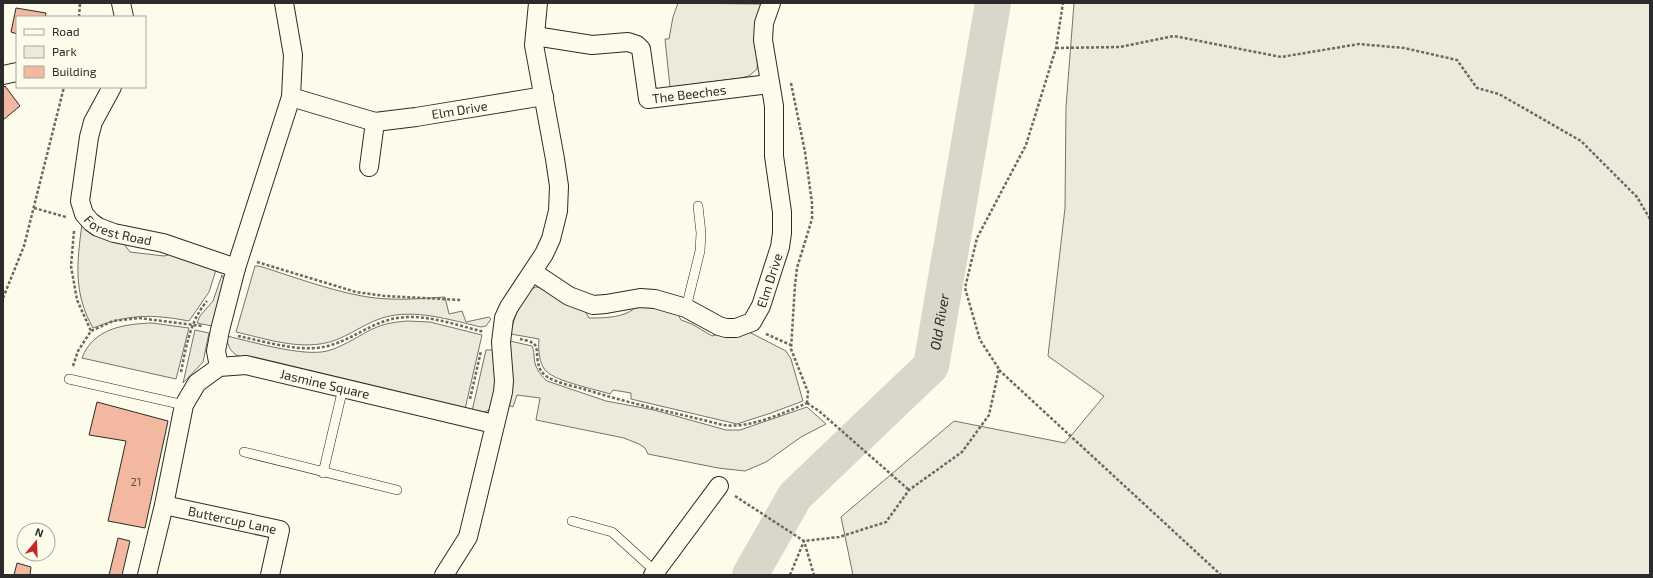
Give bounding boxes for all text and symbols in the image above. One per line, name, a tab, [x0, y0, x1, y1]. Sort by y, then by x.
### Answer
legend	[16, 16, 146, 88]
text: Road	[52, 24, 80, 38]
text: Park	[52, 44, 77, 58]
text: Building	[52, 64, 97, 78]
street label: The Beeches	[651, 81, 727, 106]
street label: Elm Drive	[430, 97, 489, 122]
street label: Forest Road	[81, 212, 153, 249]
street label: Elm Drive	[753, 251, 786, 310]
water label: Old River	[925, 292, 952, 351]
street label: Jasmine Square	[279, 365, 371, 402]
house number: 21	[131, 475, 141, 488]
street label: Buttercup Lane	[187, 502, 278, 537]
north arrow	[16, 522, 56, 562]
text: N	[34, 525, 45, 540]

